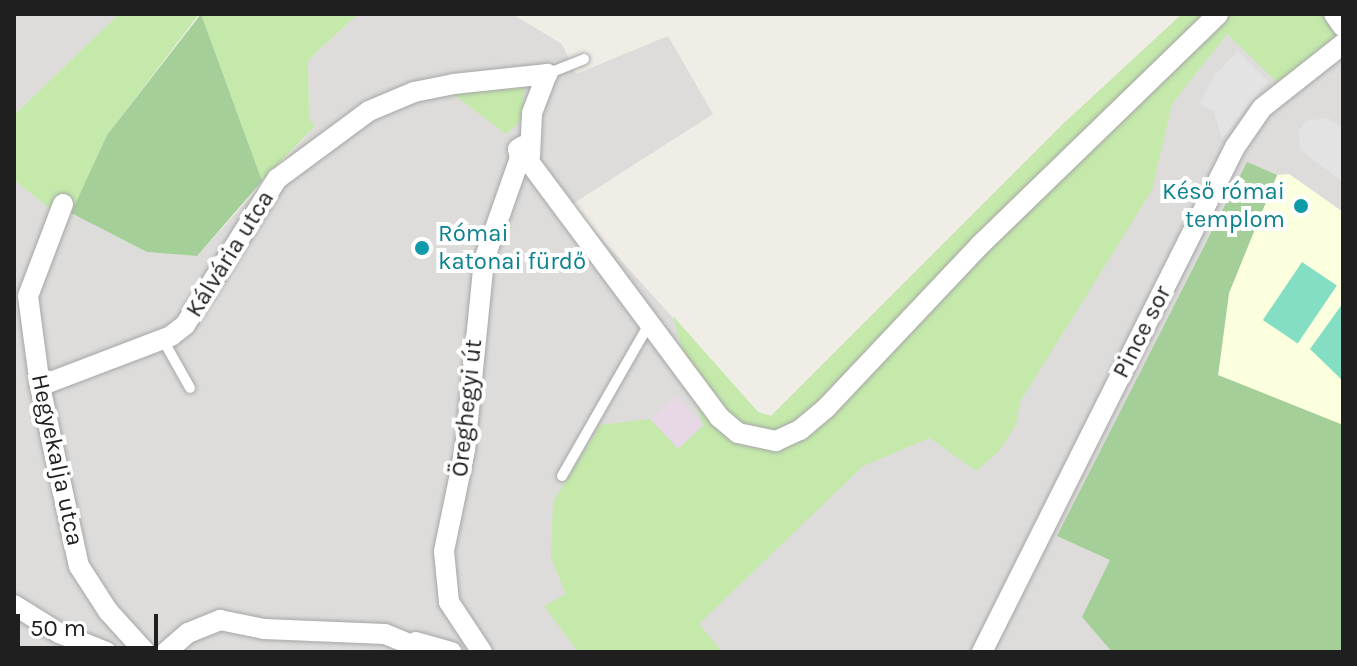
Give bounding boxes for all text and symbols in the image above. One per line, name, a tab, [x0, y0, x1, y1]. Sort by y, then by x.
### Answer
place label: Késő római templom	[1162, 178, 1285, 234]
street label: Kálvária utca	[180, 185, 280, 323]
marker: Késő római templom	[1292, 197, 1310, 215]
place label: Római katonai fürdő	[438, 220, 586, 276]
marker: Római katonai fürdő	[413, 239, 431, 257]
street label: Pince sor	[1107, 281, 1177, 383]
street label: Öreghegyi út	[445, 338, 489, 478]
street label: Hegyekalja utca	[25, 371, 89, 549]
scale bar	[20, 598, 162, 648]
text: 50 m	[30, 614, 86, 642]

